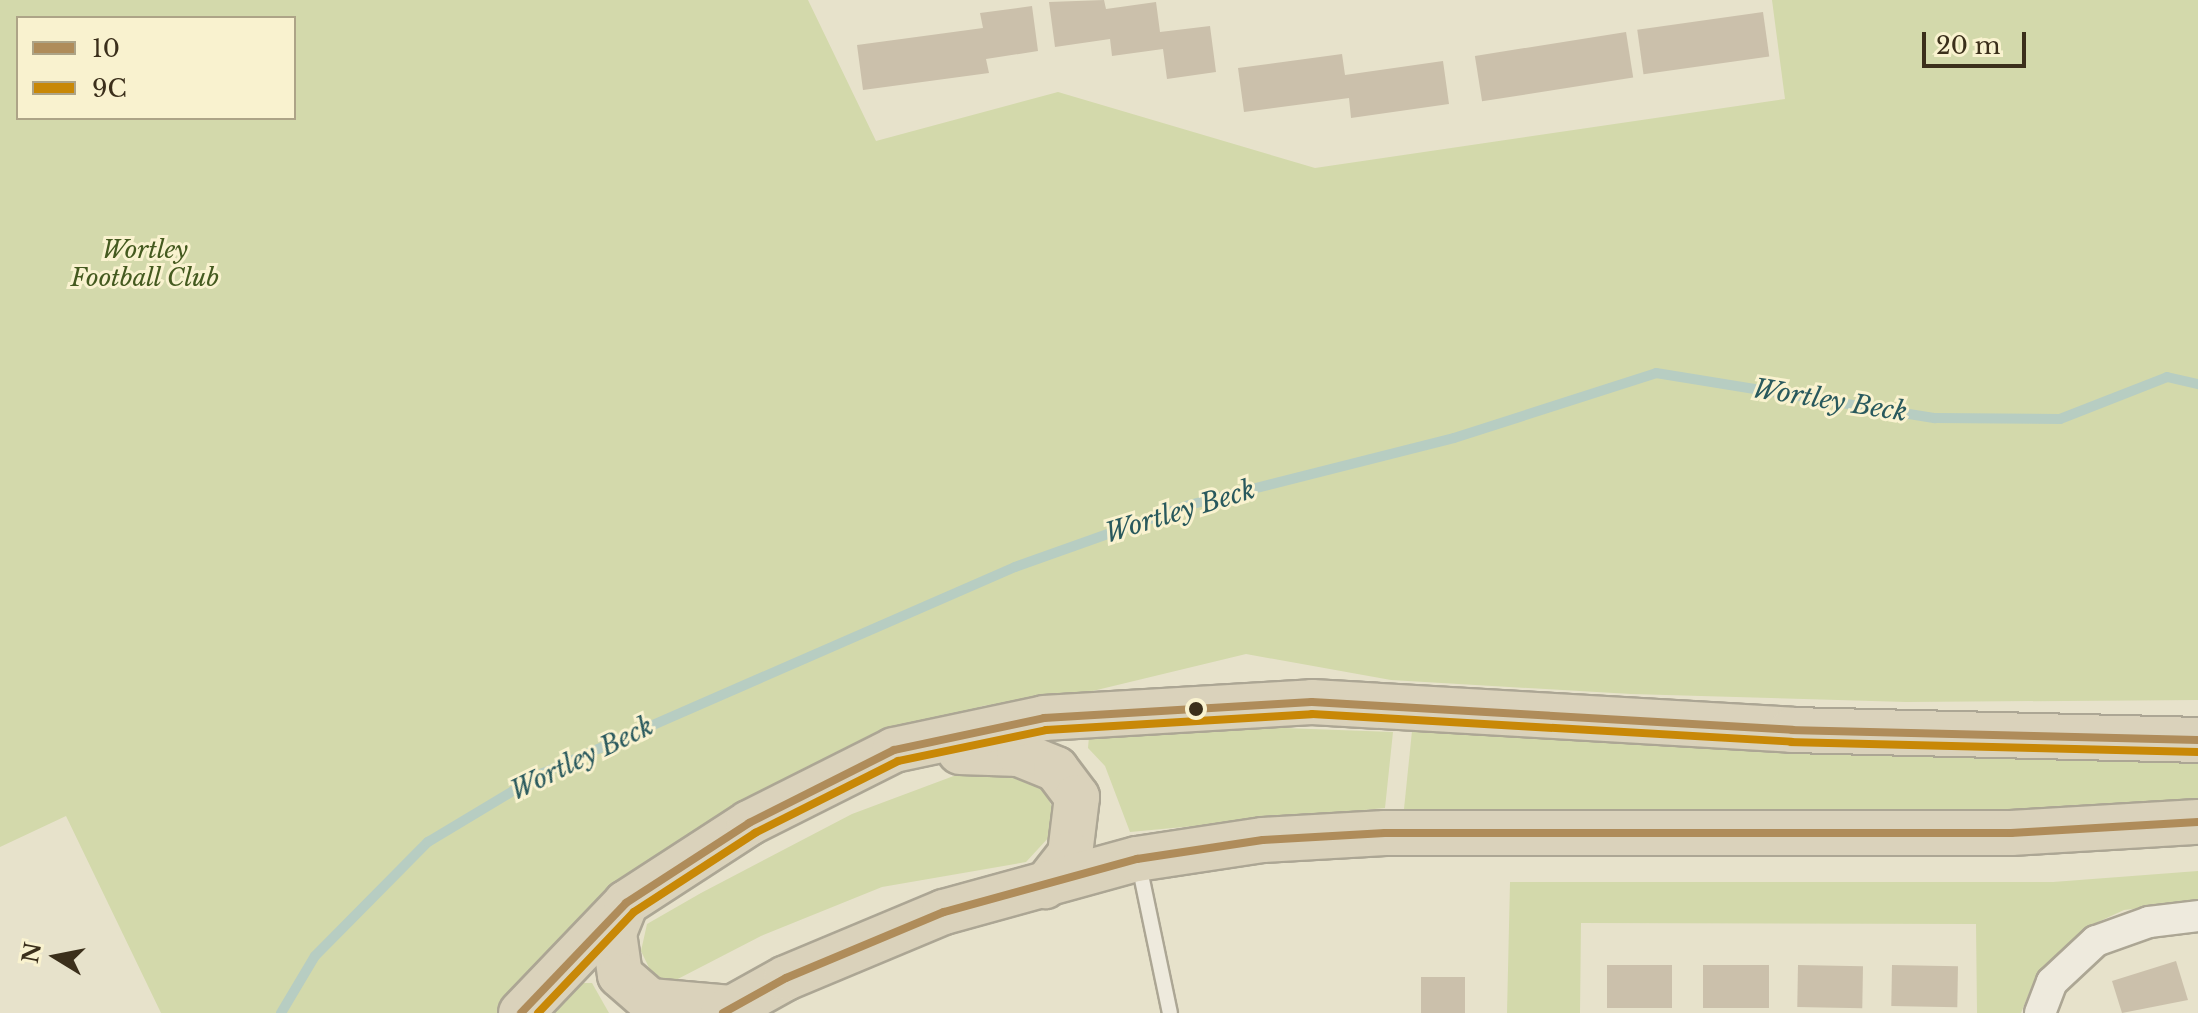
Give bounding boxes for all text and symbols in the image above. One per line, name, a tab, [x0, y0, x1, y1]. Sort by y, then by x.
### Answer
legend	[16, 16, 296, 120]
scale bar	[1926, 16, 2030, 66]
text: 20 m	[1936, 31, 2001, 60]
text: 10	[92, 34, 120, 63]
text: 9C	[92, 74, 127, 103]
park label: Wortley Football Club	[70, 236, 220, 292]
water label: Wortley Beck	[1751, 373, 1909, 429]
water label: Wortley Beck	[1101, 474, 1259, 550]
unlabelled marker	[1188, 701, 1204, 717]
water label: Wortley Beck	[505, 711, 659, 807]
north arrow	[16, 917, 96, 997]
text: N	[17, 940, 47, 965]

